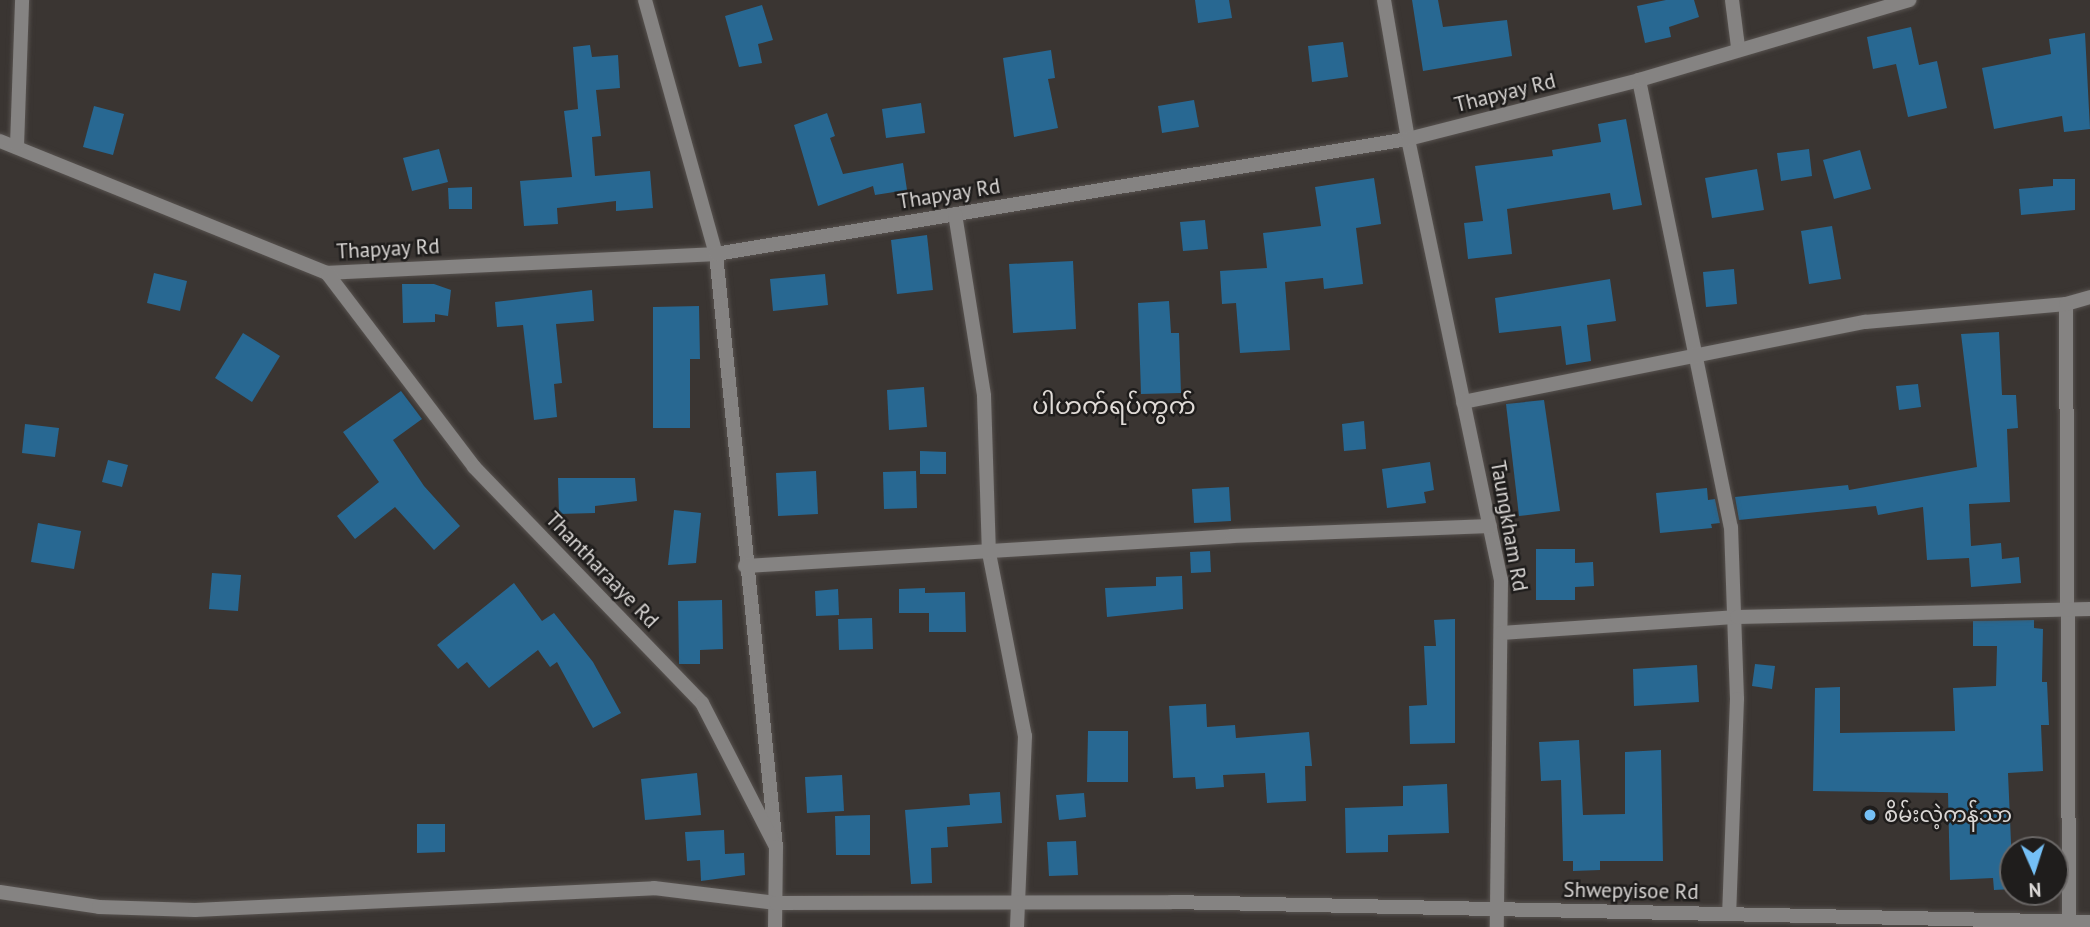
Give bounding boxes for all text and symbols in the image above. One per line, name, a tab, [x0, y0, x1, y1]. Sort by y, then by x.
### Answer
street label: Thapyay Rd	[1451, 68, 1559, 118]
street label: Thapyay Rd	[896, 173, 1002, 215]
street label: Thapyay Rd	[335, 234, 441, 264]
district label: ပါဟက်ရပ်ကွက်	[1032, 392, 1196, 420]
street label: Taungkham Rd	[1485, 459, 1533, 593]
street label: Thantharaaye Rd	[540, 507, 664, 633]
place label: စိမ်းလဲ့ကန်သာ	[1884, 802, 2012, 828]
marker: စိမ်းလဲ့ကန်သာ	[1862, 807, 1878, 823]
north arrow	[1999, 836, 2069, 906]
street label: Shwepyisoe Rd	[1563, 877, 1699, 905]
text: N	[2028, 878, 2042, 902]

